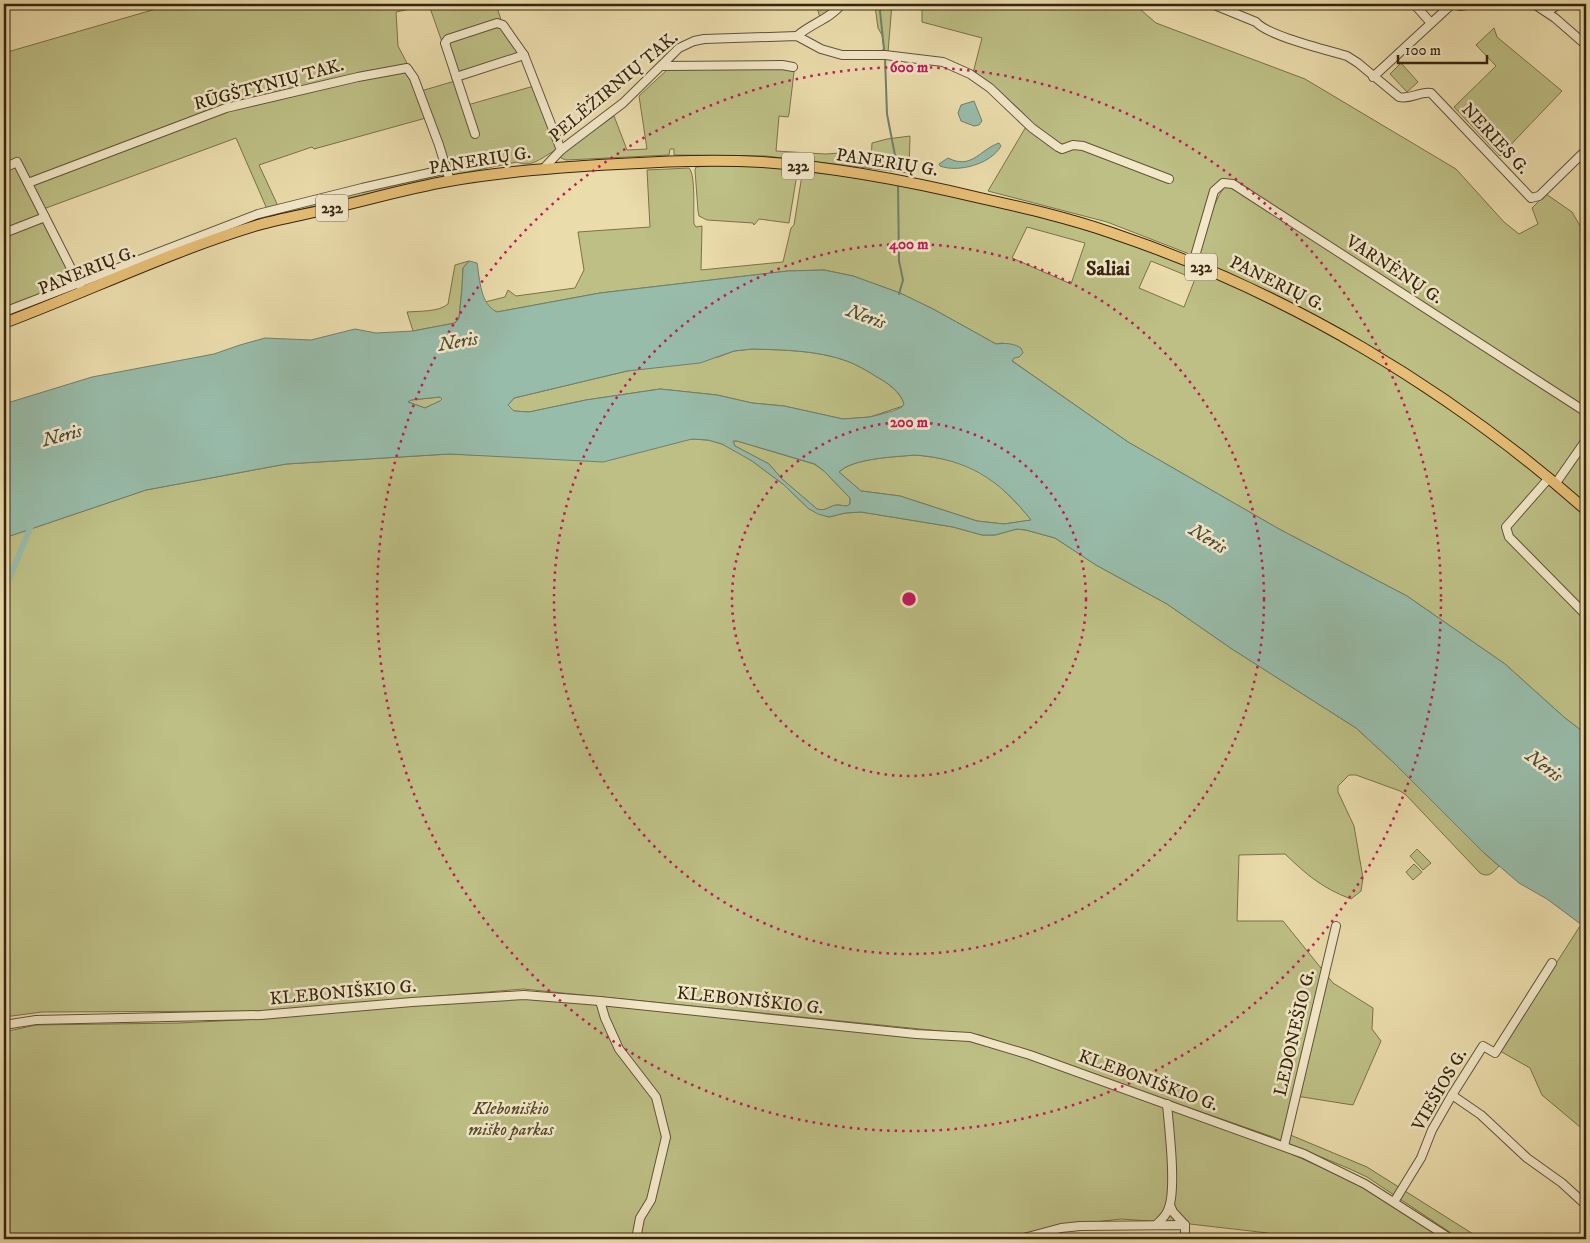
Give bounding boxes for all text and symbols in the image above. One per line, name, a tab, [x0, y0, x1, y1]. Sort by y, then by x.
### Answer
street label: PELĖŽIRNIŲ TAK.	[544, 26, 683, 147]
scale bar	[1398, 32, 1486, 64]
text: 100 m	[1405, 41, 1441, 60]
street label: RŪGŠTYNIŲ TAK.	[191, 53, 346, 116]
text: 600 m	[890, 58, 929, 77]
street label: NERIES G.	[1456, 99, 1534, 179]
street label: PANERIŲ G.	[427, 142, 533, 180]
street label: PANERIŲ G.	[834, 144, 940, 182]
road number: 232	[782, 153, 814, 180]
road number: 232	[316, 194, 348, 222]
street label: VARNĖNŲ G.	[1341, 230, 1446, 309]
text: 400 m	[888, 235, 929, 254]
street label: PANERIŲ G.	[35, 242, 139, 300]
street label: PANERIŲ G.	[1226, 252, 1328, 316]
road number: 232	[1185, 253, 1217, 280]
district label: Saliai	[1086, 257, 1130, 282]
water label: Neris	[842, 299, 890, 335]
water label: Neris	[435, 327, 481, 357]
text: 200 m	[890, 413, 929, 432]
water label: Neris	[39, 419, 86, 453]
water label: Neris	[1184, 518, 1232, 560]
centre of rings	[900, 590, 918, 608]
water label: Neris	[1520, 744, 1568, 788]
street label: LEDONEŠIO G.	[1269, 967, 1320, 1098]
street label: KLEBONIŠKIO G.	[269, 975, 417, 1010]
street label: KLEBONIŠKIO G.	[676, 981, 824, 1020]
street label: KLEBONIŠKIO G.	[1075, 1045, 1221, 1116]
street label: VIEŠIOS G.	[1406, 1045, 1472, 1136]
park label: Kleboniškio miško parkas	[468, 1098, 554, 1141]

